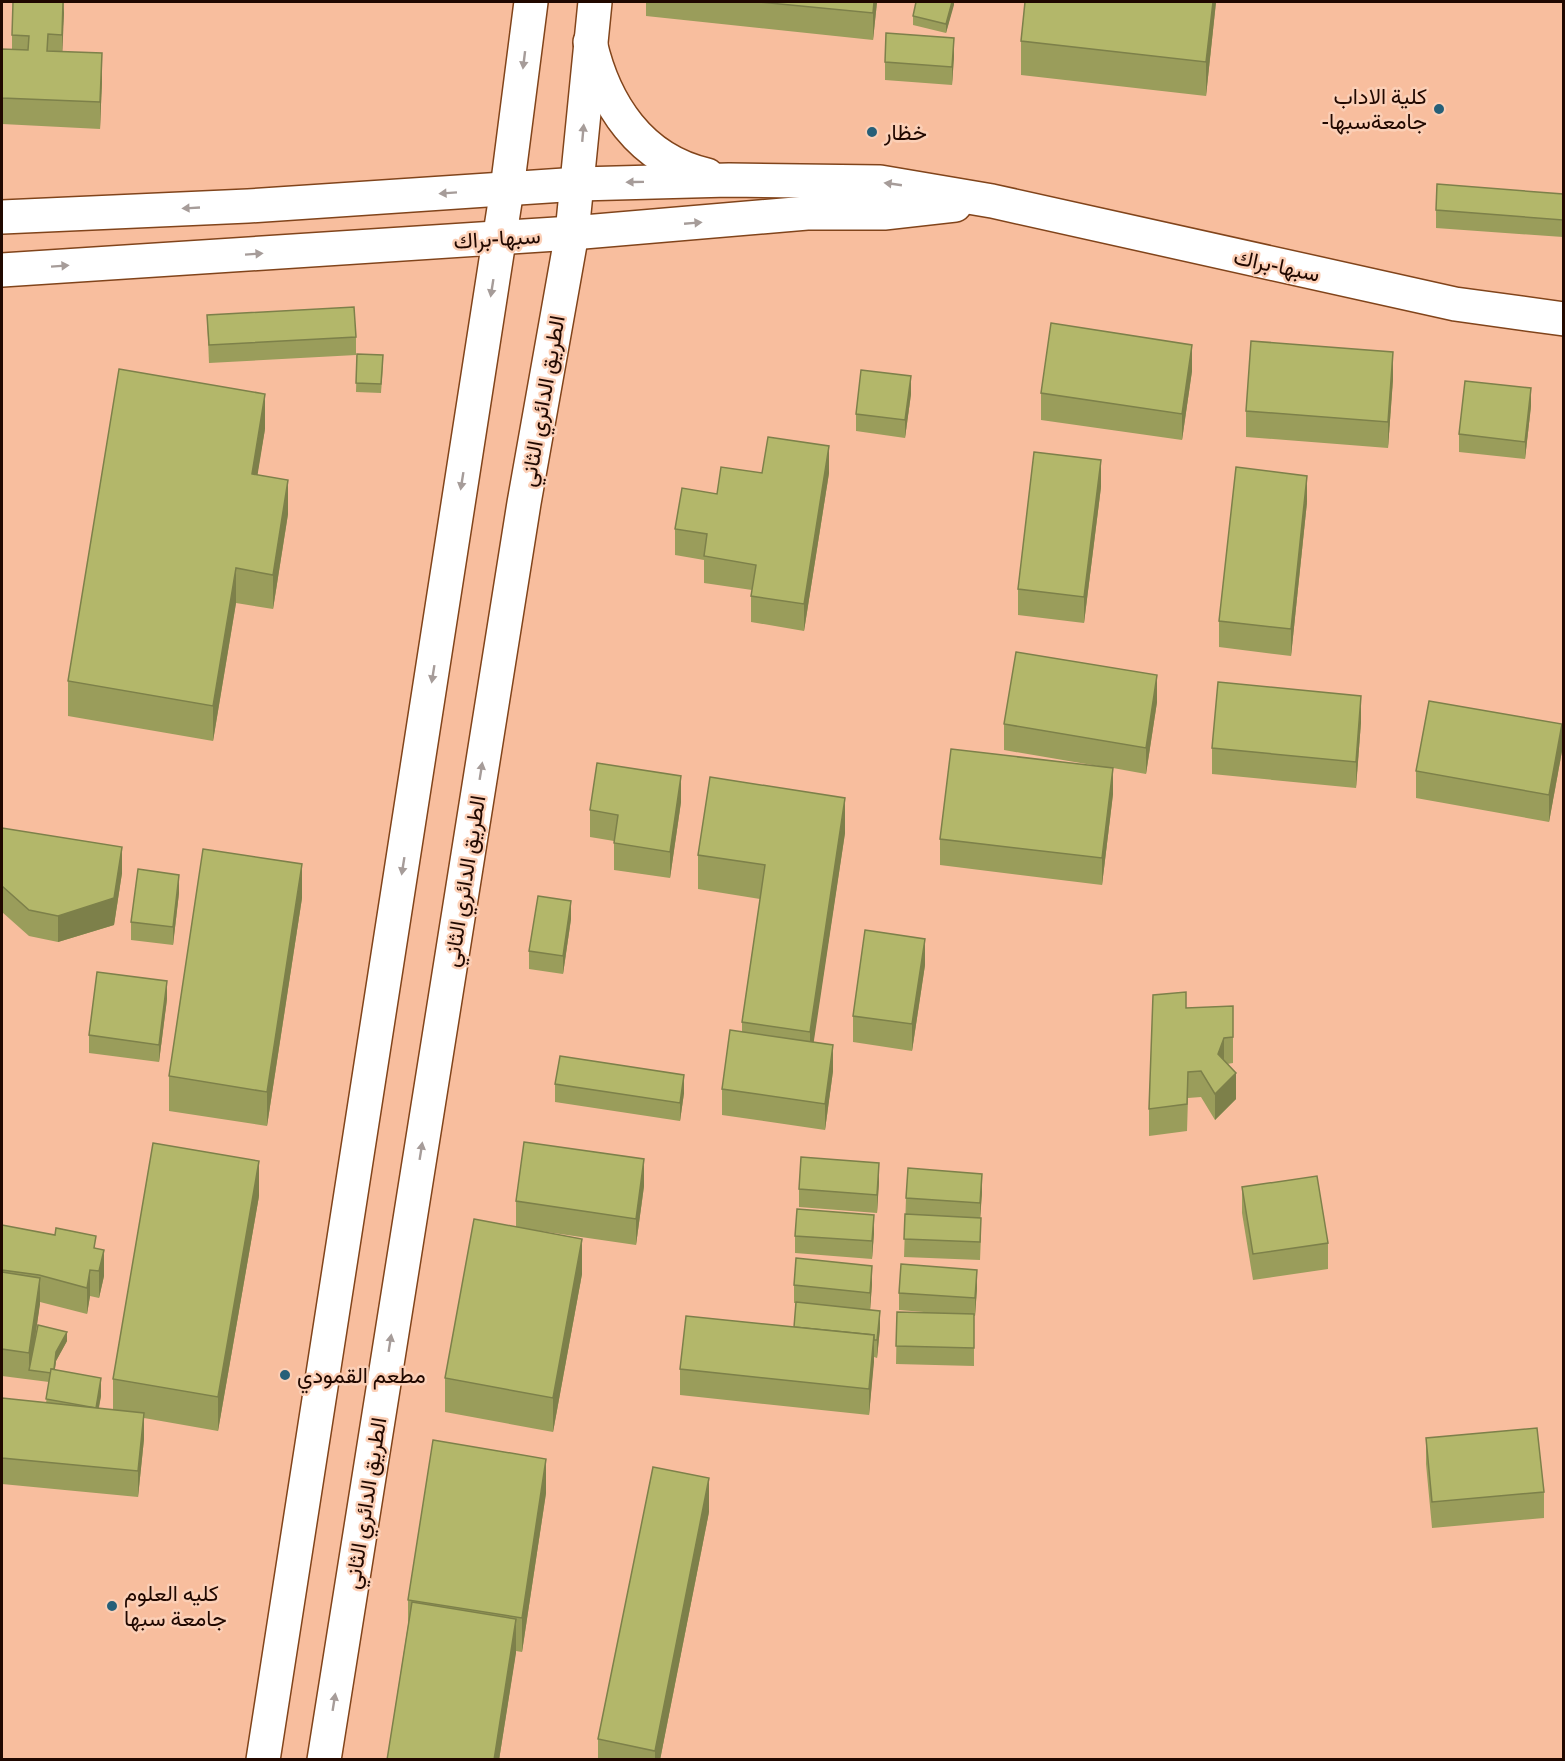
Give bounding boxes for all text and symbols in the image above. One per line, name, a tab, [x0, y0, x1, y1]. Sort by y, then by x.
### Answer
one-way arrow	[519, 50, 528, 69]
place label: كلية الاداب -جامعةسبها	[1321, 83, 1427, 135]
marker: كلية الاداب -جامعةسبها	[1432, 102, 1446, 116]
place label: خظار	[883, 119, 927, 146]
one-way arrow	[578, 123, 588, 142]
marker: خظار	[865, 125, 879, 139]
one-way arrow	[626, 178, 645, 187]
one-way arrow	[883, 179, 902, 189]
one-way arrow	[439, 188, 458, 197]
one-way arrow	[181, 204, 200, 213]
one-way arrow	[683, 218, 702, 228]
street label: سبها-براك	[453, 222, 542, 255]
street label: سبها-براك	[1231, 243, 1322, 288]
one-way arrow	[245, 249, 264, 258]
one-way arrow	[50, 262, 69, 271]
one-way arrow	[487, 279, 496, 298]
street label: الطريق الدائري الثاني	[514, 313, 576, 490]
one-way arrow	[458, 472, 467, 491]
one-way arrow	[428, 664, 437, 683]
one-way arrow	[477, 762, 486, 781]
street label: الطريق الدائري الثاني	[438, 793, 496, 970]
one-way arrow	[398, 857, 407, 876]
one-way arrow	[417, 1141, 426, 1160]
one-way arrow	[386, 1334, 395, 1353]
place label: مطعم القمودي	[297, 1362, 426, 1394]
marker: مطعم القمودي	[278, 1368, 292, 1382]
street label: الطريق الدائري الثاني	[339, 1415, 397, 1592]
place label: كليه العلوم جامعة سبها	[124, 1580, 227, 1632]
marker: كليه العلوم جامعة سبها	[105, 1599, 119, 1613]
one-way arrow	[329, 1692, 338, 1711]

